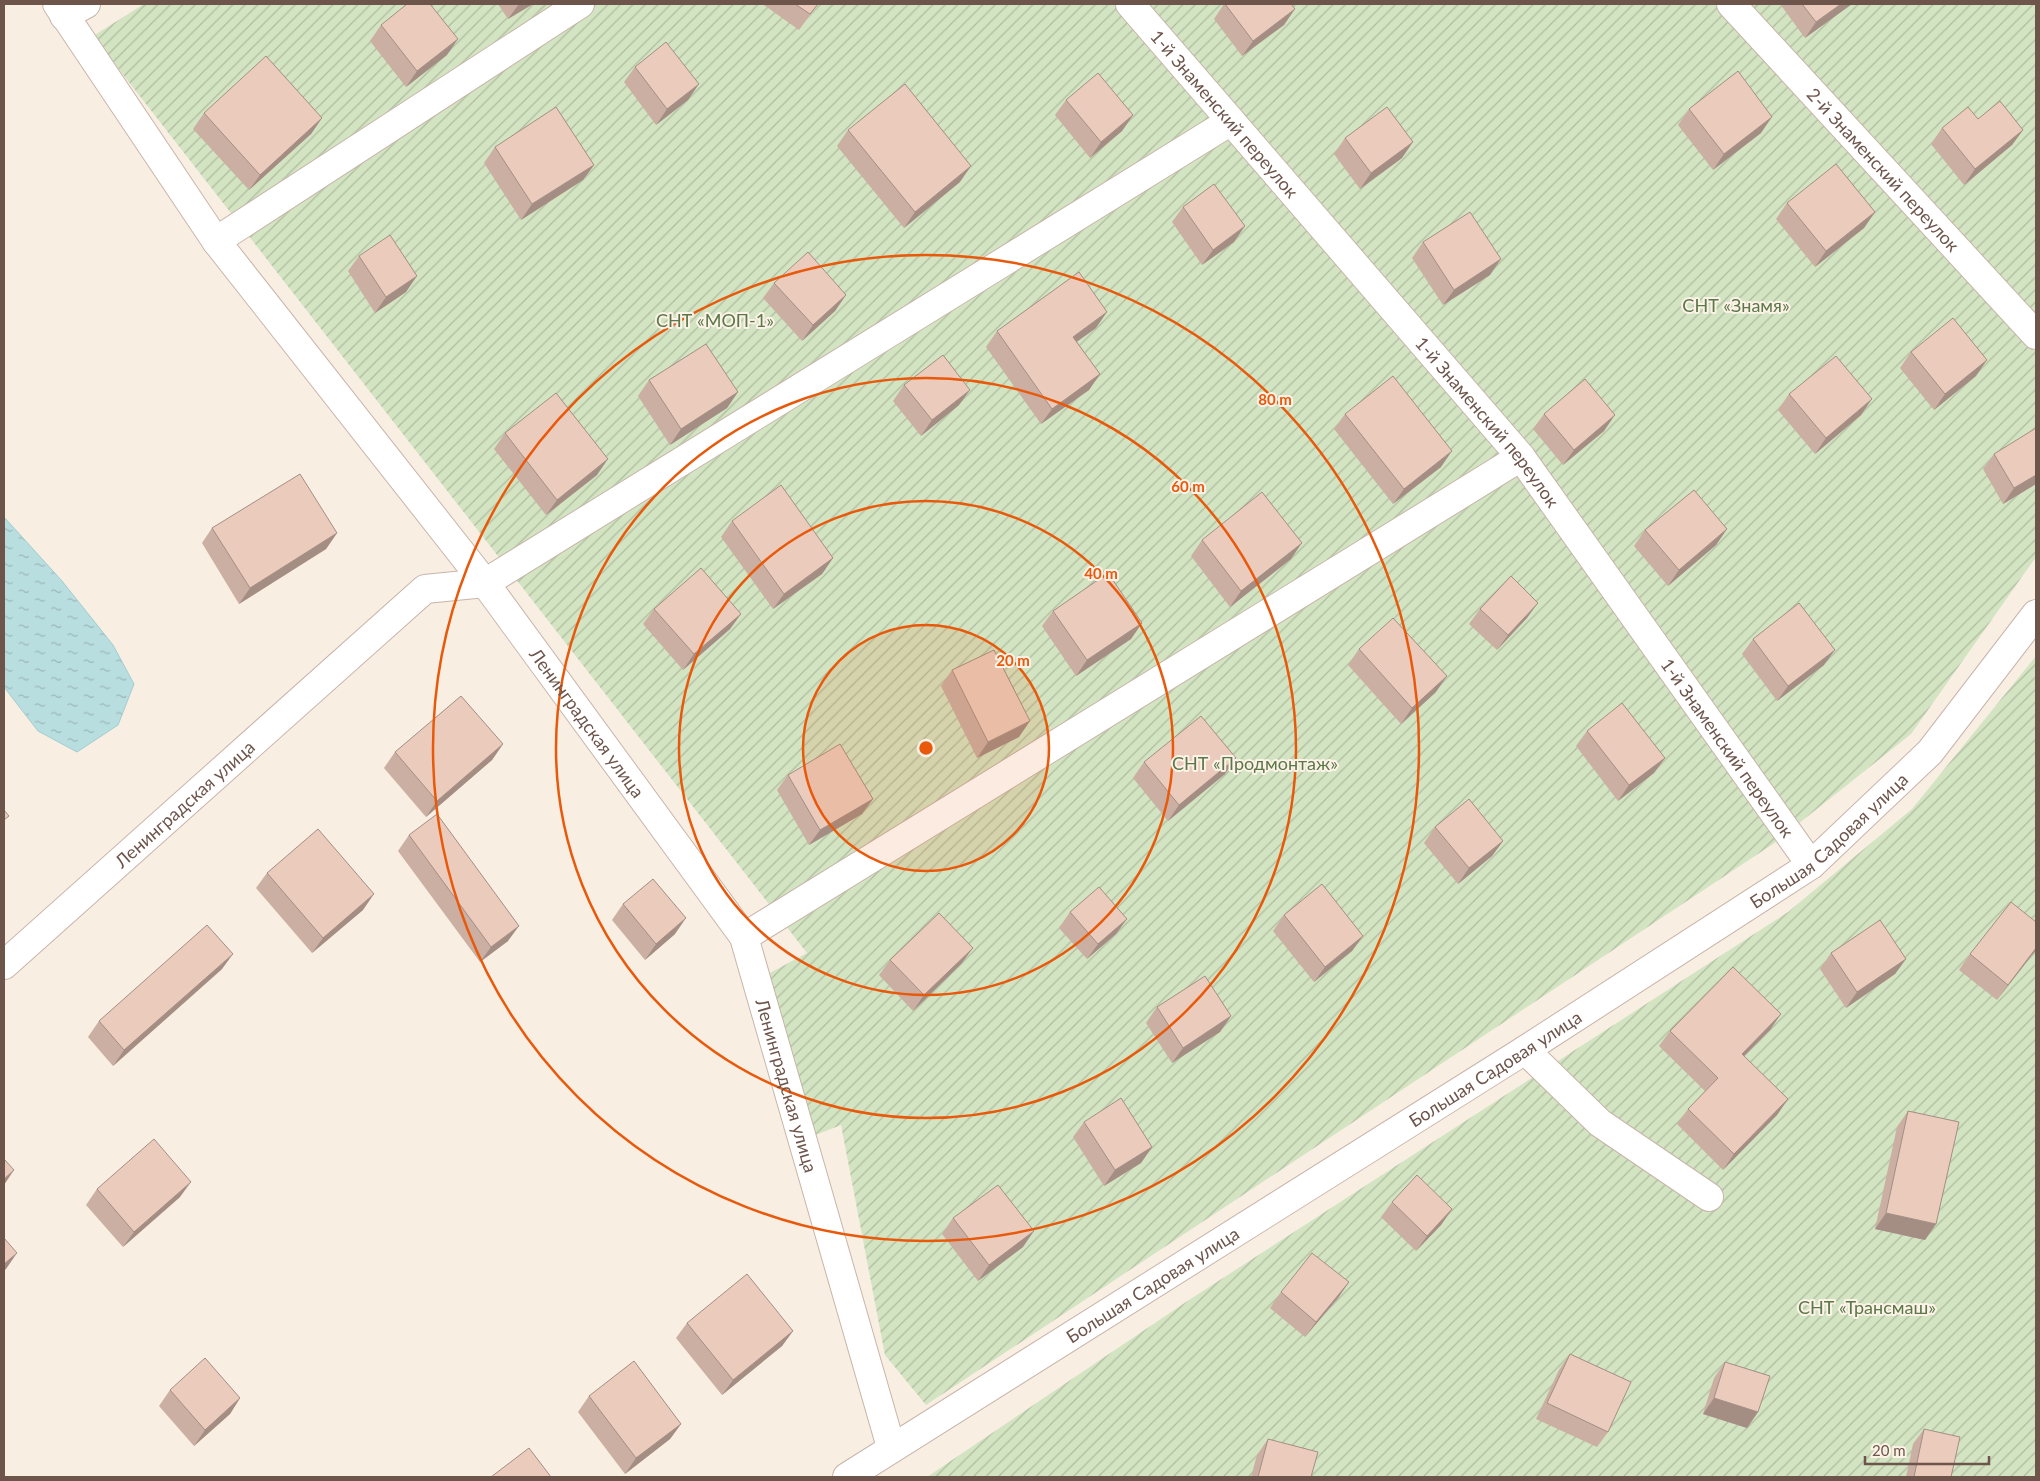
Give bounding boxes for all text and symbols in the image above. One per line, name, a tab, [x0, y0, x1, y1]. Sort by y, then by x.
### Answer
street label: 1-й Знаменский переулок	[1146, 25, 1304, 203]
street label: 2-й Знаменский переулок	[1803, 83, 1965, 256]
park label: СНТ «Знамя»	[1682, 294, 1790, 316]
park label: СНТ «МОП-1»	[656, 309, 774, 331]
street label: 1-й Знаменский переулок	[1411, 332, 1564, 512]
text: 80 m	[1258, 390, 1292, 408]
text: 60 m	[1171, 477, 1205, 495]
text: 40 m	[1084, 564, 1118, 582]
street label: Ленинградская улица	[525, 643, 649, 802]
text: 20 m	[996, 651, 1030, 669]
street label: 1-й Знаменский переулок	[1656, 654, 1799, 842]
street label: Ленинградская улица	[109, 736, 259, 873]
centre of rings	[917, 739, 935, 757]
park label: СНТ «Продмонтаж»	[1172, 752, 1338, 774]
street label: Большая Садовая улица	[1745, 768, 1912, 913]
street label: Ленинградская улица	[751, 995, 822, 1175]
street label: Большая Садовая улица	[1405, 1006, 1585, 1131]
street label: Большая Садовая улица	[1062, 1222, 1243, 1347]
park label: СНТ «Трансмаш»	[1798, 1296, 1936, 1318]
scale bar	[1865, 1434, 1989, 1466]
text: 20 m	[1872, 1441, 1906, 1459]

